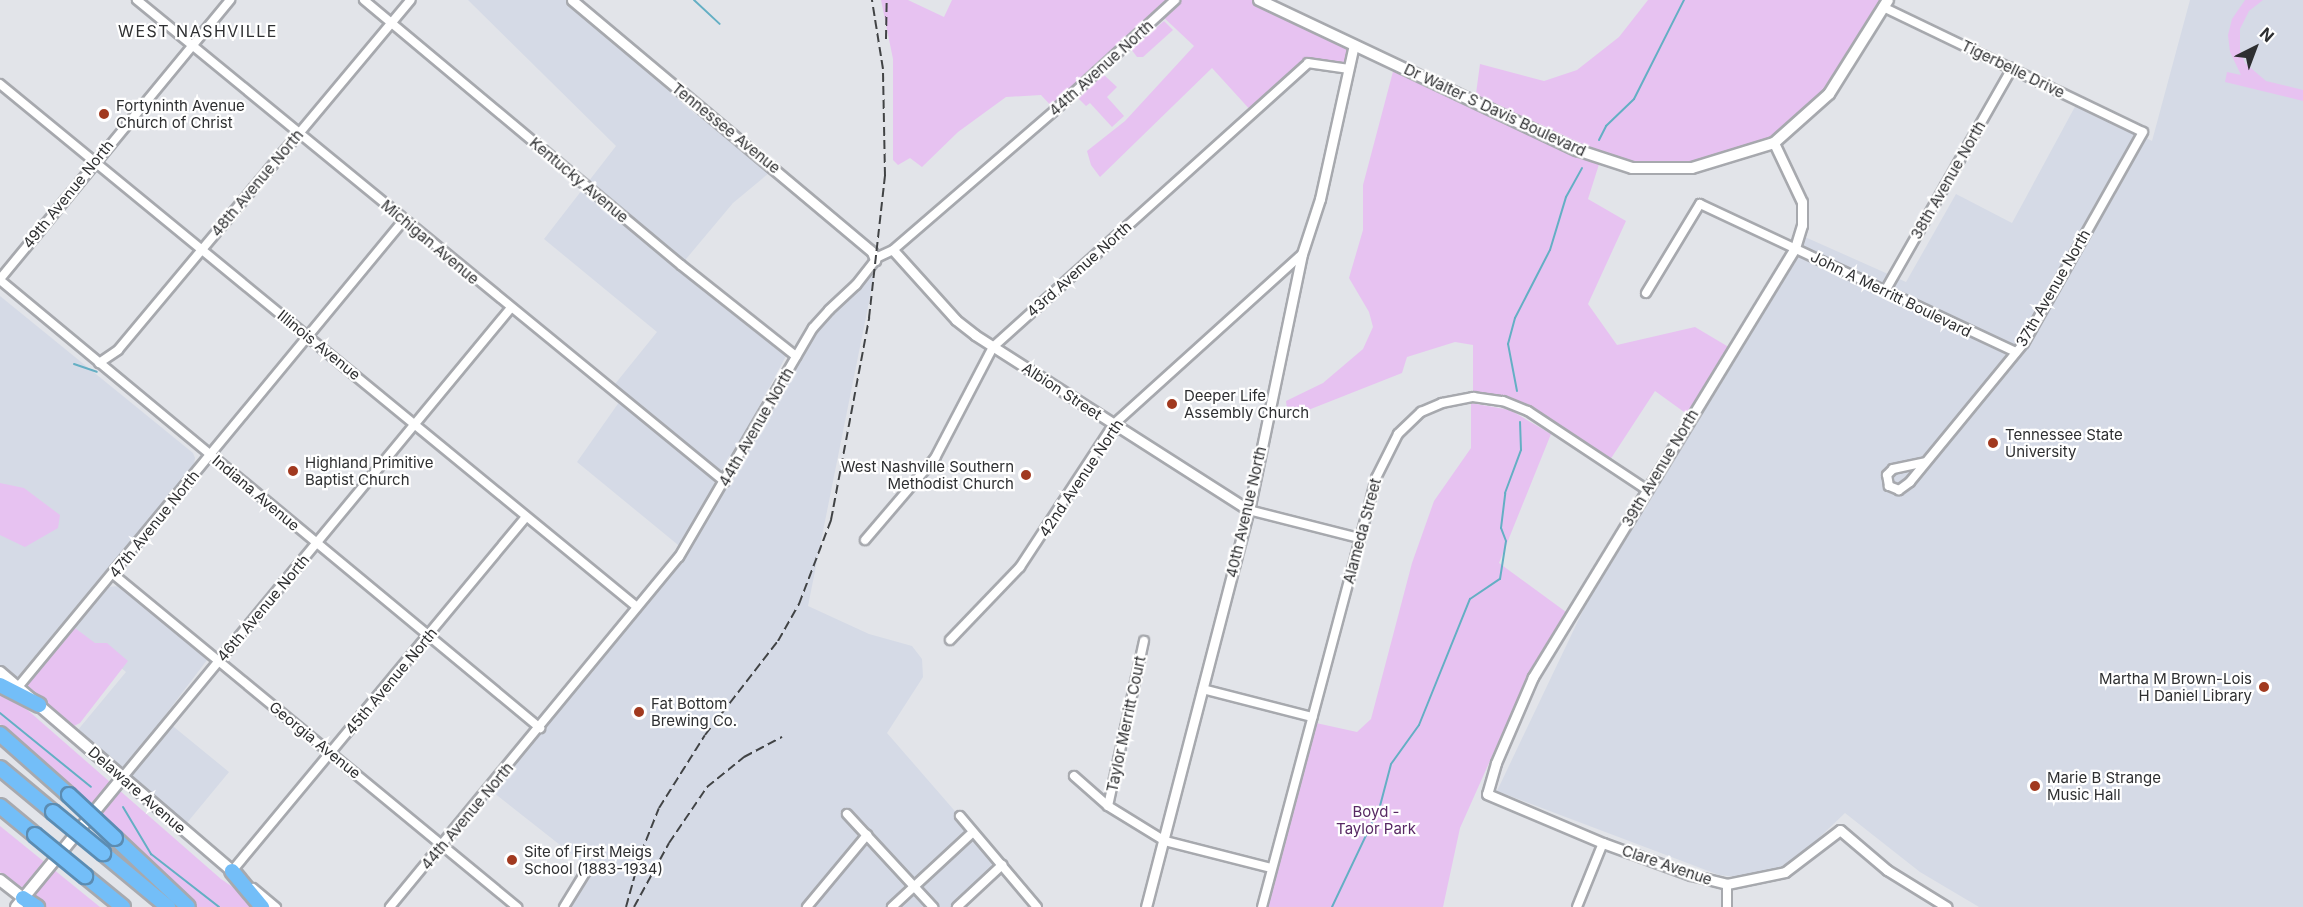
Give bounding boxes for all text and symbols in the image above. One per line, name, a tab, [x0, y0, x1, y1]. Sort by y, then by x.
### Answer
street label: 44th Avenue North	[1045, 16, 1157, 120]
north arrow	[2225, 18, 2285, 78]
district label: WEST NASHVILLE	[118, 21, 278, 41]
text: N	[2256, 23, 2278, 46]
street label: Tigerbelle Drive	[1958, 36, 2068, 102]
street label: Dr Walter S Davis Boulevard	[1401, 60, 1589, 160]
street label: Tennessee Avenue	[668, 79, 784, 177]
place label: Fortyninth Avenue Church of Christ	[116, 96, 245, 131]
marker: Fortyninth Avenue Church of Christ	[97, 107, 111, 121]
street label: 38th Avenue North	[1907, 118, 1989, 242]
street label: 48th Avenue North	[207, 126, 307, 240]
street label: Kentucky Avenue	[526, 134, 632, 226]
street label: 49th Avenue North	[19, 136, 117, 252]
street label: Michigan Avenue	[378, 196, 482, 288]
street label: 43rd Avenue North	[1023, 217, 1135, 321]
street label: 37th Avenue North	[2012, 226, 2094, 350]
street label: John A Merritt Boulevard	[1808, 247, 1974, 341]
street label: Illinois Avenue	[274, 306, 364, 384]
street label: Albion Street	[1019, 359, 1105, 423]
street label: 44th Avenue North	[715, 364, 797, 490]
place label: Deeper Life Assembly Church	[1184, 386, 1309, 421]
marker: Deeper Life Assembly Church	[1165, 397, 1179, 411]
street label: 39th Avenue North	[1618, 406, 1702, 530]
street label: 42nd Avenue North	[1035, 416, 1127, 540]
place label: Tennessee State University	[2005, 425, 2123, 460]
marker: Tennessee State University	[1986, 436, 2000, 450]
street label: 40th Avenue North	[1222, 445, 1270, 579]
street label: Indiana Avenue	[209, 451, 303, 535]
place label: Highland Primitive Baptist Church	[305, 453, 433, 488]
place label: West Nashville Southern Methodist Church	[841, 457, 1014, 492]
marker: Highland Primitive Baptist Church	[286, 464, 300, 478]
street label: 47th Avenue North	[105, 467, 203, 581]
marker: West Nashville Southern Methodist Church	[1019, 468, 1033, 482]
street label: Alameda Street	[1339, 476, 1385, 586]
street label: 46th Avenue North	[213, 551, 313, 665]
street label: 45th Avenue North	[341, 624, 441, 738]
street label: Taylor Merritt Court	[1103, 654, 1149, 794]
place label: Martha M Brown-Lois H Daniel Library	[2099, 669, 2252, 704]
marker: Martha M Brown-Lois H Daniel Library	[2257, 680, 2271, 694]
place label: Fat Bottom Brewing Co.	[651, 694, 737, 729]
street label: Georgia Avenue	[266, 698, 364, 782]
marker: Fat Bottom Brewing Co.	[632, 705, 646, 719]
street label: Delaware Avenue	[85, 743, 189, 837]
street label: 44th Avenue North	[417, 759, 517, 873]
place label: Marie B Strange Music Hall	[2047, 768, 2161, 803]
marker: Marie B Strange Music Hall	[2028, 779, 2042, 793]
park label: Boyd - Taylor Park	[1336, 802, 1416, 837]
street label: Clare Avenue	[1620, 841, 1714, 889]
place label: Site of First Meigs School (1883-1934)	[524, 842, 663, 877]
marker: Site of First Meigs School (1883-1934)	[505, 853, 519, 867]

